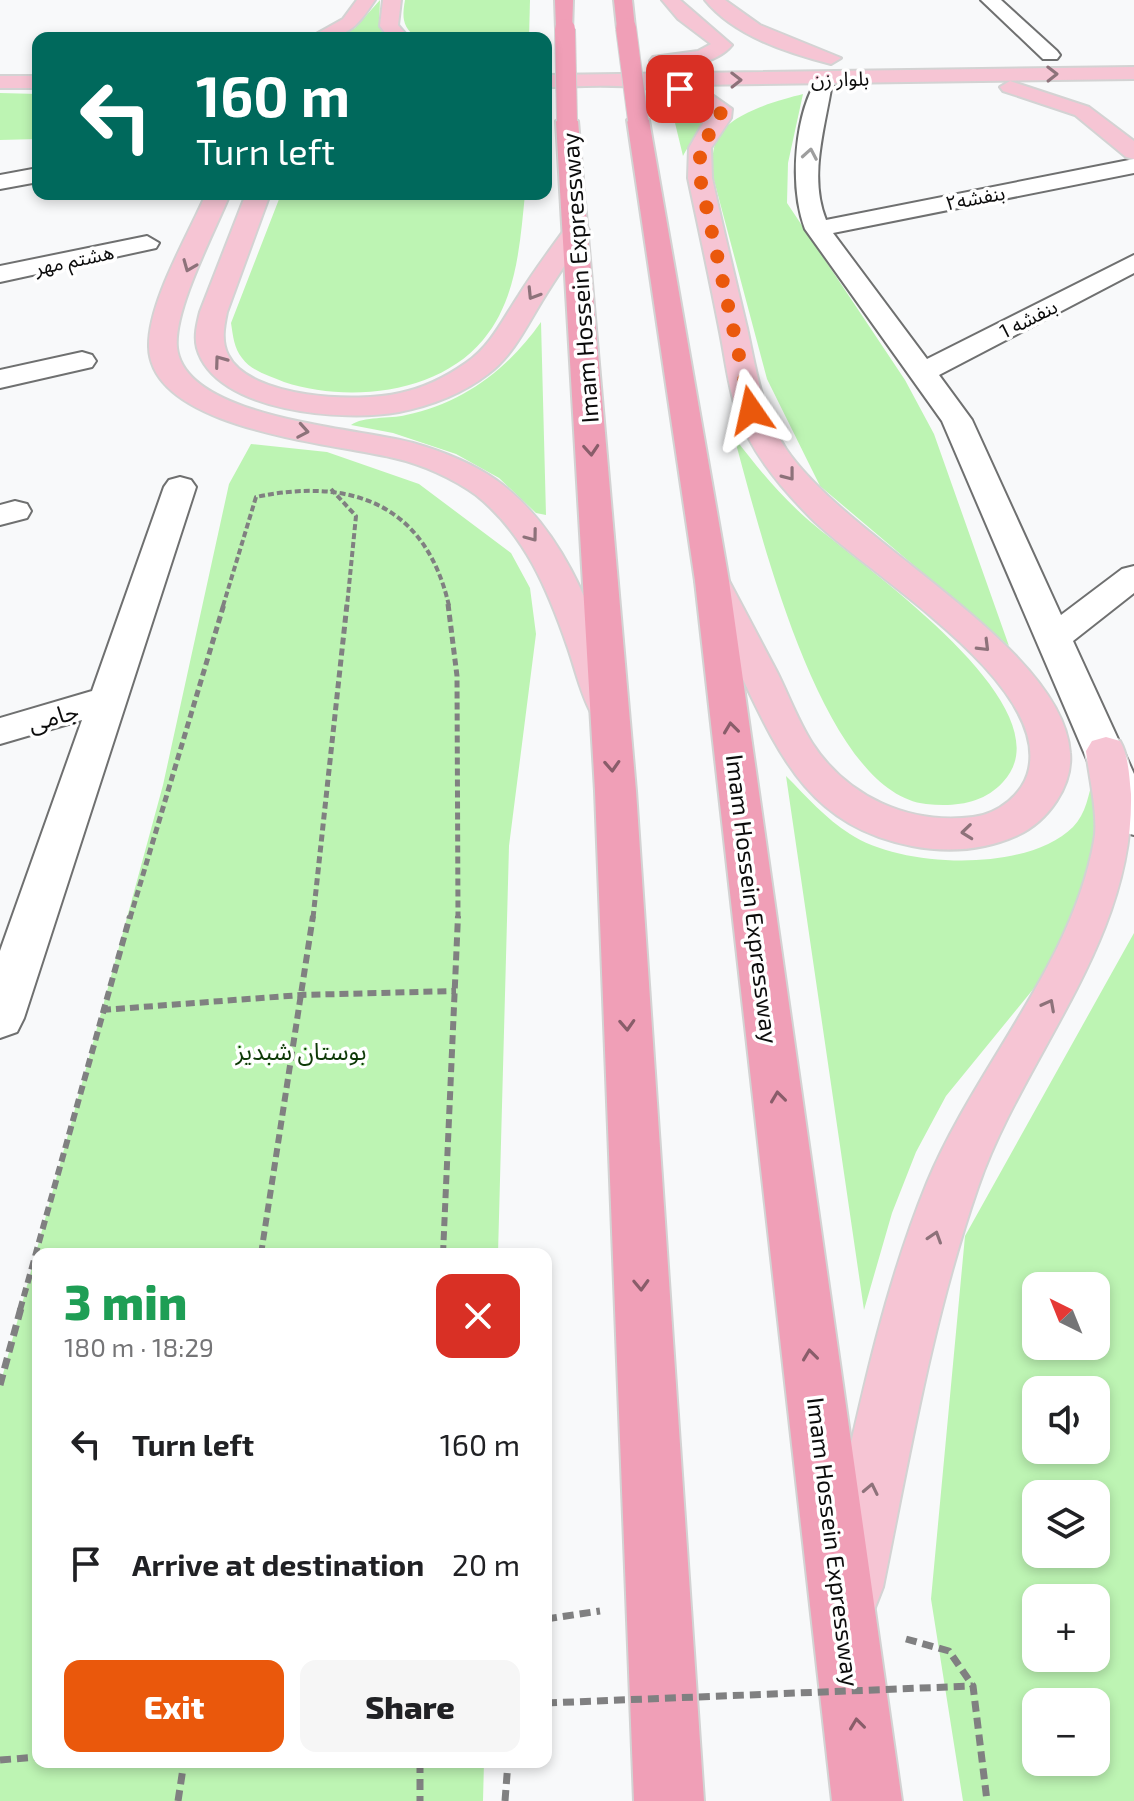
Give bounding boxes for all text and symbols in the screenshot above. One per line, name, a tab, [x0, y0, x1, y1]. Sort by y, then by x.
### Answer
pin	[646, 55, 714, 123]
text: 160 m	[196, 61, 350, 128]
icon: left	[64, 64, 168, 168]
street label: بلوار زن	[811, 65, 869, 92]
one-way arrow	[1046, 65, 1059, 83]
icon: arrive	[658, 67, 702, 111]
one-way arrow	[730, 71, 743, 89]
text: Turn left	[196, 129, 335, 172]
street label: Imam Hossein Expressway	[554, 131, 604, 424]
one-way arrow	[800, 147, 817, 161]
street label: بنفشه۲	[943, 179, 1007, 215]
street label: هشتم مهر	[31, 239, 117, 283]
one-way arrow	[183, 258, 199, 272]
one-way arrow	[528, 286, 543, 300]
street label: بنفشه 1	[995, 293, 1061, 343]
one-way arrow	[215, 356, 230, 370]
position arrow	[709, 368, 793, 452]
one-way arrow	[296, 421, 310, 438]
one-way arrow	[582, 444, 599, 457]
one-way arrow	[779, 466, 794, 480]
one-way arrow	[523, 527, 537, 542]
one-way arrow	[975, 637, 989, 651]
street label: جامی	[24, 695, 82, 737]
one-way arrow	[722, 721, 739, 734]
street label: Imam Hossein Expressway	[721, 753, 785, 1046]
one-way arrow	[603, 760, 620, 773]
one-way arrow	[960, 824, 973, 841]
one-way arrow	[1040, 999, 1055, 1013]
one-way arrow	[618, 1019, 635, 1032]
park label: بوستان شبدیز	[235, 1036, 366, 1066]
one-way arrow	[769, 1090, 786, 1103]
one-way arrow	[925, 1231, 941, 1245]
text: 3 min	[64, 1272, 187, 1330]
north arrow	[1022, 1272, 1110, 1360]
map controls	[1022, 1272, 1110, 1776]
button: close	[436, 1274, 520, 1358]
one-way arrow	[632, 1279, 649, 1292]
text: 180 m · 18:29	[64, 1331, 214, 1362]
one-way arrow	[802, 1348, 819, 1362]
button: sound	[1022, 1376, 1110, 1464]
street label: Imam Hossein Expressway	[802, 1396, 866, 1689]
icon: left	[64, 1422, 108, 1466]
text: Turn left	[132, 1426, 254, 1462]
text: 160 m	[440, 1426, 520, 1462]
button: layers	[1022, 1480, 1110, 1568]
one-way arrow	[862, 1483, 879, 1497]
icon: arrive	[64, 1542, 108, 1586]
text: Arrive at destination	[132, 1546, 424, 1582]
text: 20 m	[452, 1546, 520, 1582]
button: +	[1022, 1584, 1110, 1672]
button: Exit	[64, 1660, 284, 1752]
button: Share	[300, 1660, 520, 1752]
button: −	[1022, 1688, 1110, 1776]
one-way arrow	[849, 1717, 866, 1730]

